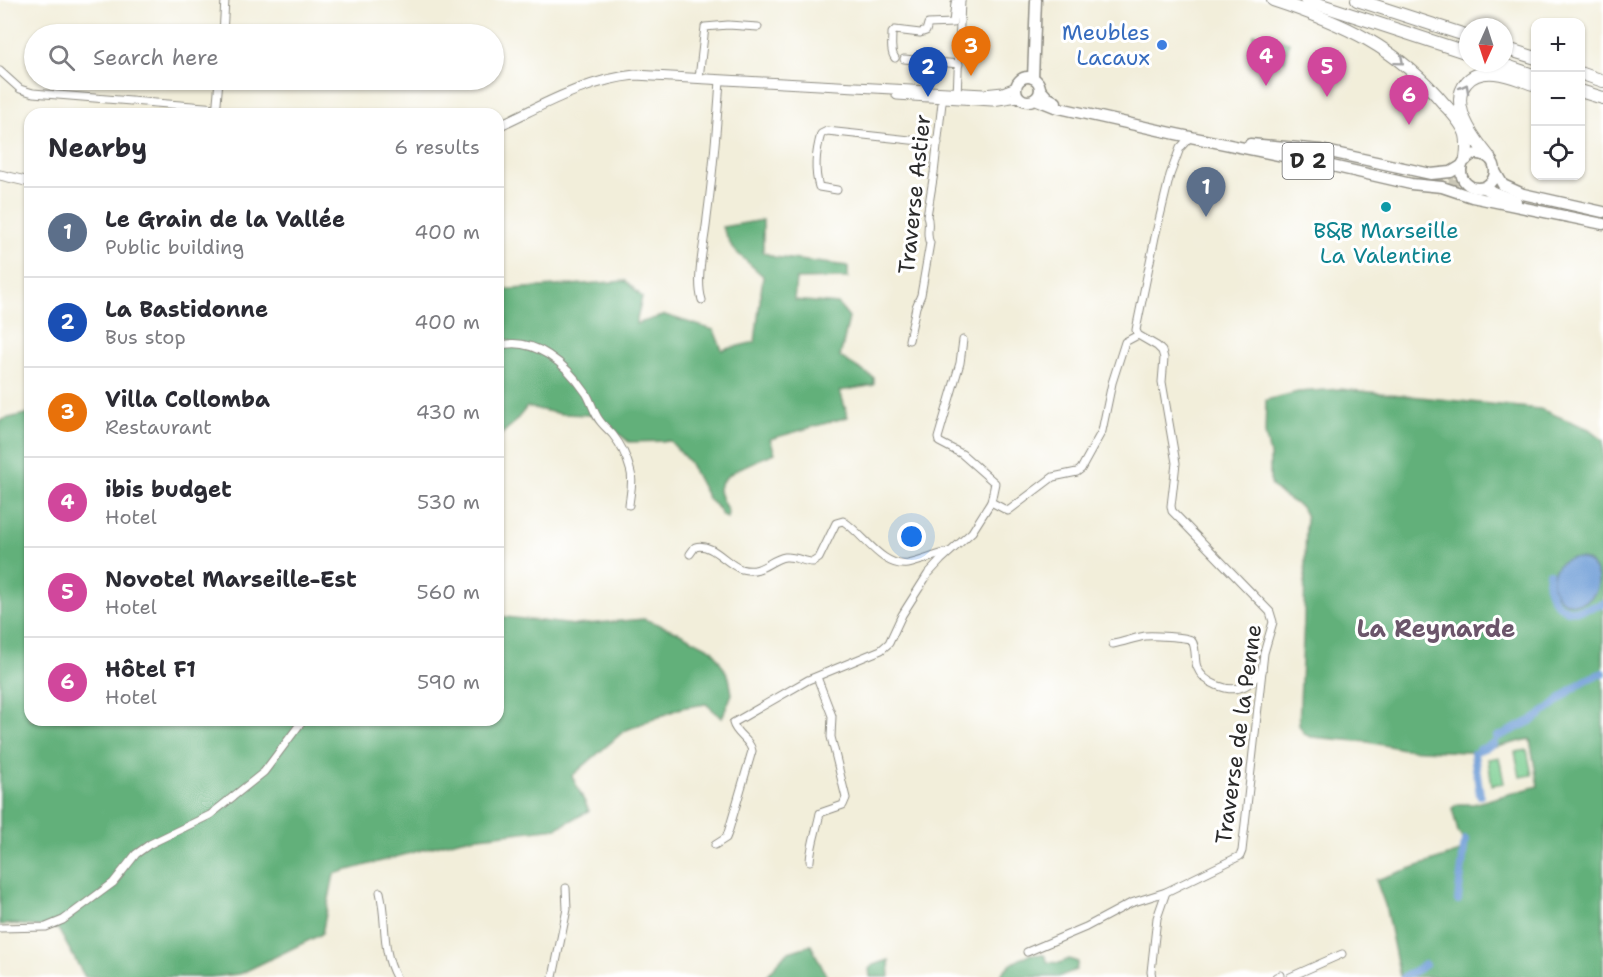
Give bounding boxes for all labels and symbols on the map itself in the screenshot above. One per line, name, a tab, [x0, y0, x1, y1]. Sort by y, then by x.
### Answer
place label: Meubles Lacaux	[1062, 18, 1150, 72]
north arrow	[1459, 18, 1513, 72]
pin: 3	[952, 26, 990, 76]
pin: 4	[1246, 36, 1286, 86]
marker: Meubles Lacaux	[1155, 38, 1169, 52]
pin: 2	[908, 48, 948, 97]
pin: 5	[1308, 48, 1346, 97]
one-way arrow	[1393, 54, 1404, 65]
pin: 6	[1390, 76, 1428, 125]
one-way arrow	[1458, 84, 1469, 94]
street label: Traverse Astier	[892, 113, 937, 275]
road number: D 2	[1282, 143, 1334, 179]
pin: 1	[1186, 168, 1226, 217]
marker: B&B Marseille La Valentine	[1379, 200, 1393, 214]
place label: B&B Marseille La Valentine	[1313, 216, 1459, 270]
your location	[897, 522, 926, 551]
district label: La Reynarde	[1357, 613, 1515, 645]
street label: Traverse de la Penne	[1209, 622, 1268, 846]

